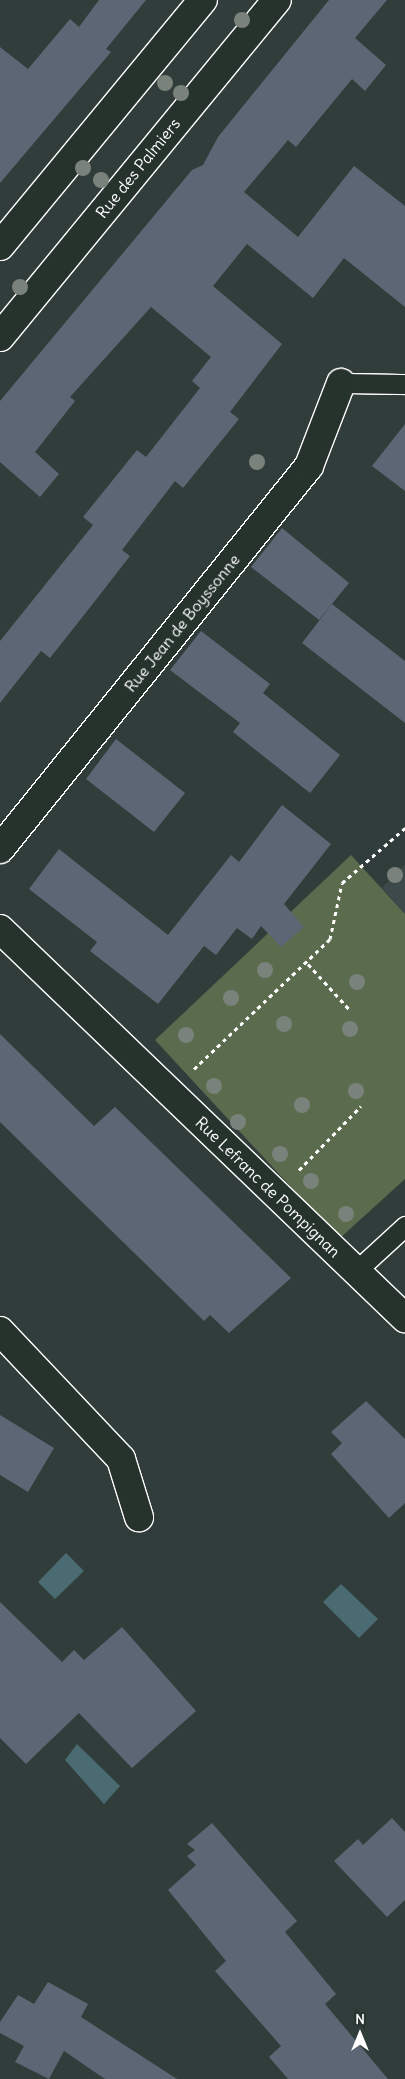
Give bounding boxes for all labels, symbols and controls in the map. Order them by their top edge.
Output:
street label: Rue des Palmiers [92,114,184,222]
street label: Rue Jean de Boyssonne [120,550,244,696]
street label: Rue Lefranc de Pompignan [192,1113,344,1261]
north arrow [335,2009,385,2059]
text: N [355,2010,365,2028]

